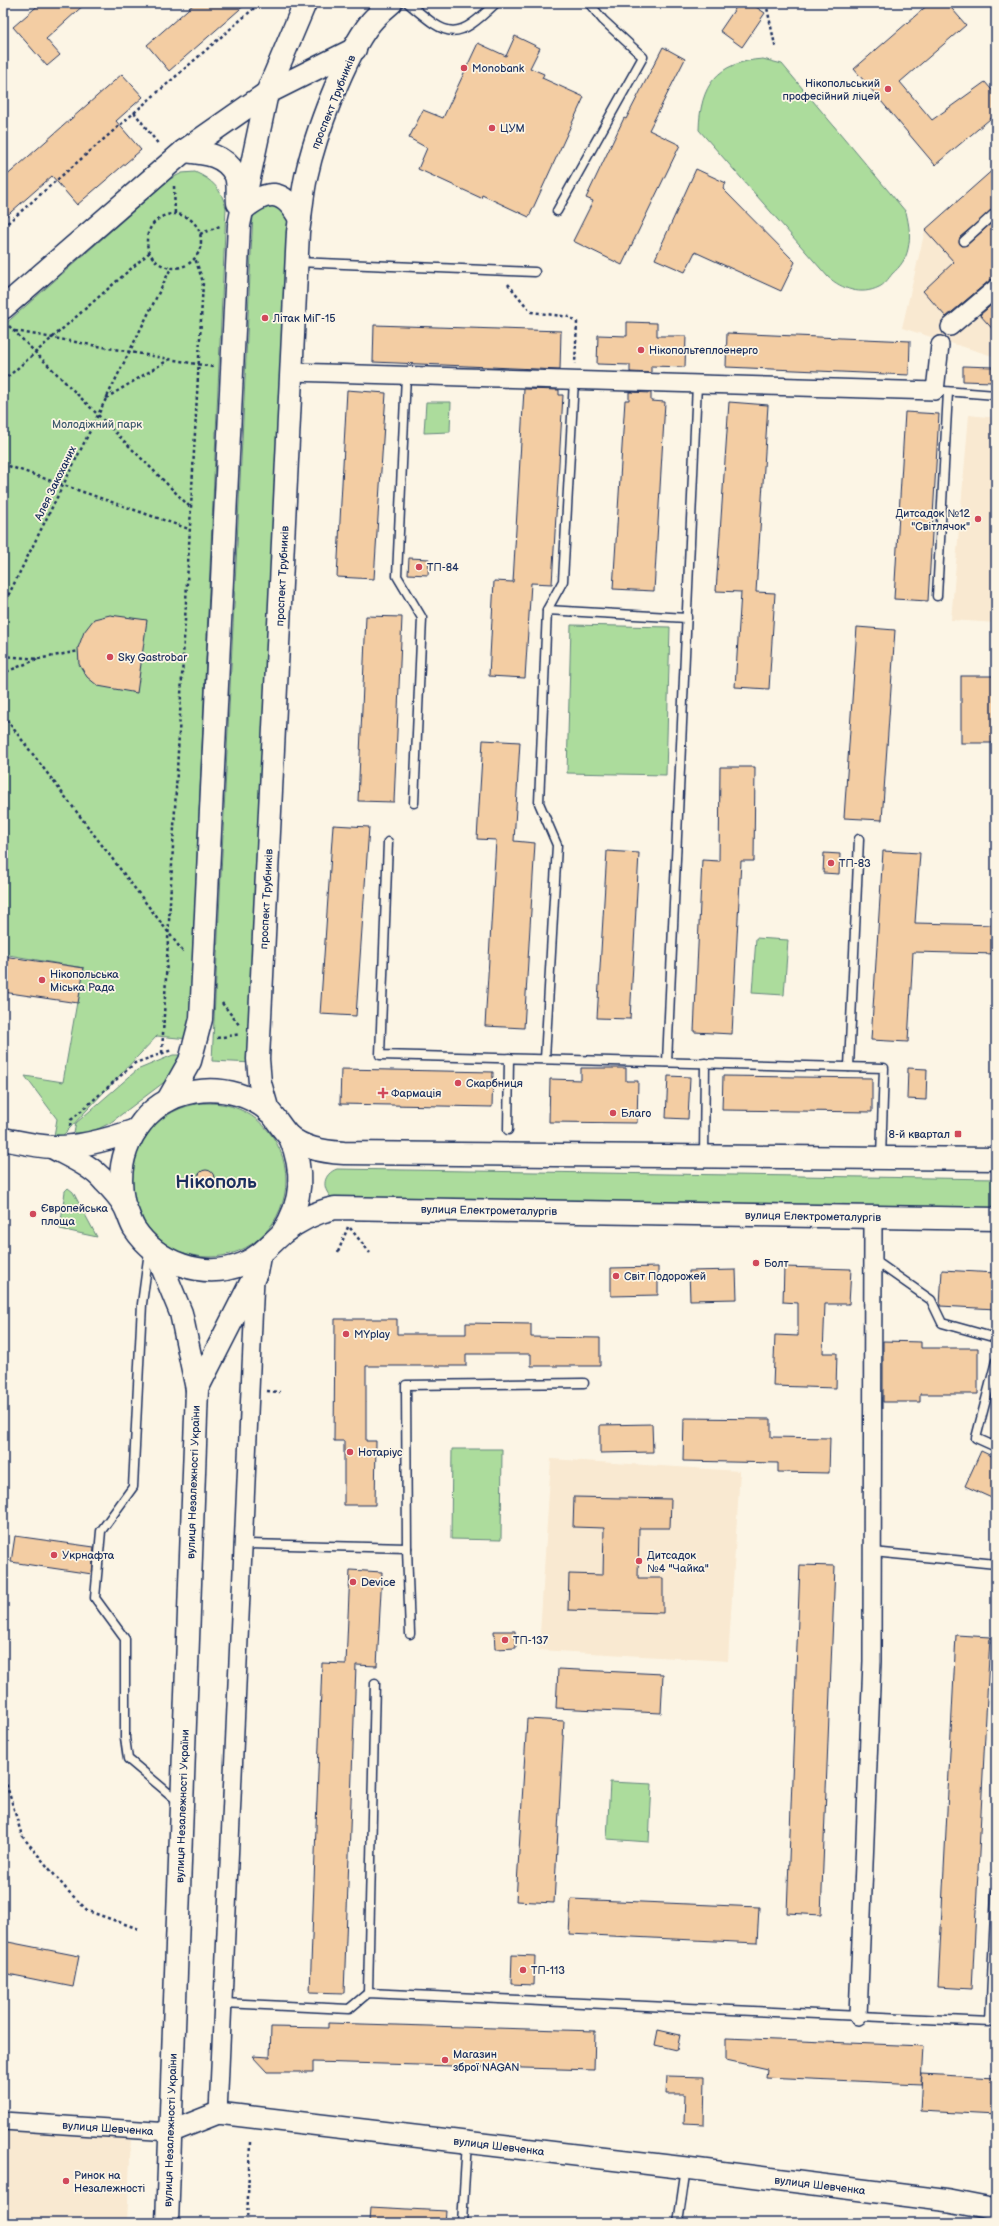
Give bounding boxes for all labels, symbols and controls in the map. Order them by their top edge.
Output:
street label: проспект Трубників [309,53,358,151]
place label: Monobank [472,62,525,75]
marker: Monobank [459,63,469,73]
place label: Нікопольський професійний ліцей [783,77,880,103]
marker: Нікопольський професійний ліцей [883,84,893,94]
place label: ЦУМ [500,122,525,135]
marker: ЦУМ [487,123,497,133]
place label: Літак МіГ-15 [272,312,335,325]
marker: Літак МіГ-15 [260,313,270,323]
place label: Нікопольтеплоенерго [649,344,758,357]
marker: Нікопольтеплоенерго [636,345,646,355]
park label: Молодіжний парк [52,418,142,431]
street label: Алея Закоханих [31,444,79,523]
place label: Дитсадок №12 "Світлячок" [895,507,971,533]
marker: Дитсадок №12 "Світлячок" [973,514,983,524]
street label: проспект Трубників [273,525,292,627]
place label: ТП-84 [427,561,459,574]
marker: ТП-84 [414,562,424,572]
place label: Sky Gastrobar [118,651,188,664]
marker: Sky Gastrobar [105,652,115,662]
street label: проспект Трубників [257,848,276,950]
place label: ТП-83 [839,857,871,870]
marker: ТП-83 [826,858,836,868]
place label: Нiкопольська Міська Рада [50,968,119,994]
marker: Нiкопольська Міська Рада [37,975,47,985]
place label: Скарбниця [466,1077,523,1090]
marker: Скарбниця [453,1078,463,1088]
place label: Фармація [391,1087,441,1100]
marker: Фармація [378,1088,388,1098]
place label: Благо [621,1107,651,1120]
marker: Благо [608,1108,618,1118]
place label: 8-й квартал [889,1128,950,1141]
marker: 8-й квартал [953,1129,963,1139]
district label: Нікополь [175,1171,257,1194]
place label: Європейська площа [41,1202,109,1228]
street label: вулиця Електрометалургів [421,1203,557,1218]
marker: Європейська площа [28,1209,38,1219]
street label: вулиця Електрометалургів [745,1209,881,1224]
place label: Болт [764,1257,789,1270]
marker: Болт [751,1258,761,1268]
place label: Світ Подорожей [624,1270,706,1283]
marker: Світ Подорожей [611,1271,621,1281]
place label: MYplay [354,1328,390,1341]
marker: MYplay [341,1329,351,1339]
street label: вулиця Незалежності України [184,1405,203,1559]
place label: Нотаріус [358,1446,403,1459]
marker: Нотаріус [345,1447,355,1457]
place label: Укрнафта [62,1549,115,1562]
place label: Дитсадок №4 "Чайка" [647,1549,709,1575]
marker: Укрнафта [49,1550,59,1560]
marker: Дитсадок №4 "Чайка" [634,1556,644,1566]
place label: Device [361,1576,396,1589]
marker: Device [348,1577,358,1587]
place label: ТП-137 [513,1634,549,1647]
marker: ТП-137 [500,1635,510,1645]
street label: вулиця Незалежності України [173,1729,192,1883]
place label: ТП-113 [531,1964,565,1977]
marker: ТП-113 [518,1965,528,1975]
place label: Магазин зброї NAGAN [453,2048,520,2074]
street label: вулиця Незалежності України [161,2053,180,2207]
marker: Магазин зброї NAGAN [440,2055,450,2065]
street label: вулиця Шевченка [62,2119,155,2138]
street label: вулиця Шевченка [453,2134,546,2159]
place label: Ринок на Незалежності [74,2169,145,2195]
street label: вулиця Шевченка [774,2173,867,2198]
marker: Ринок на Незалежності [61,2176,71,2186]

